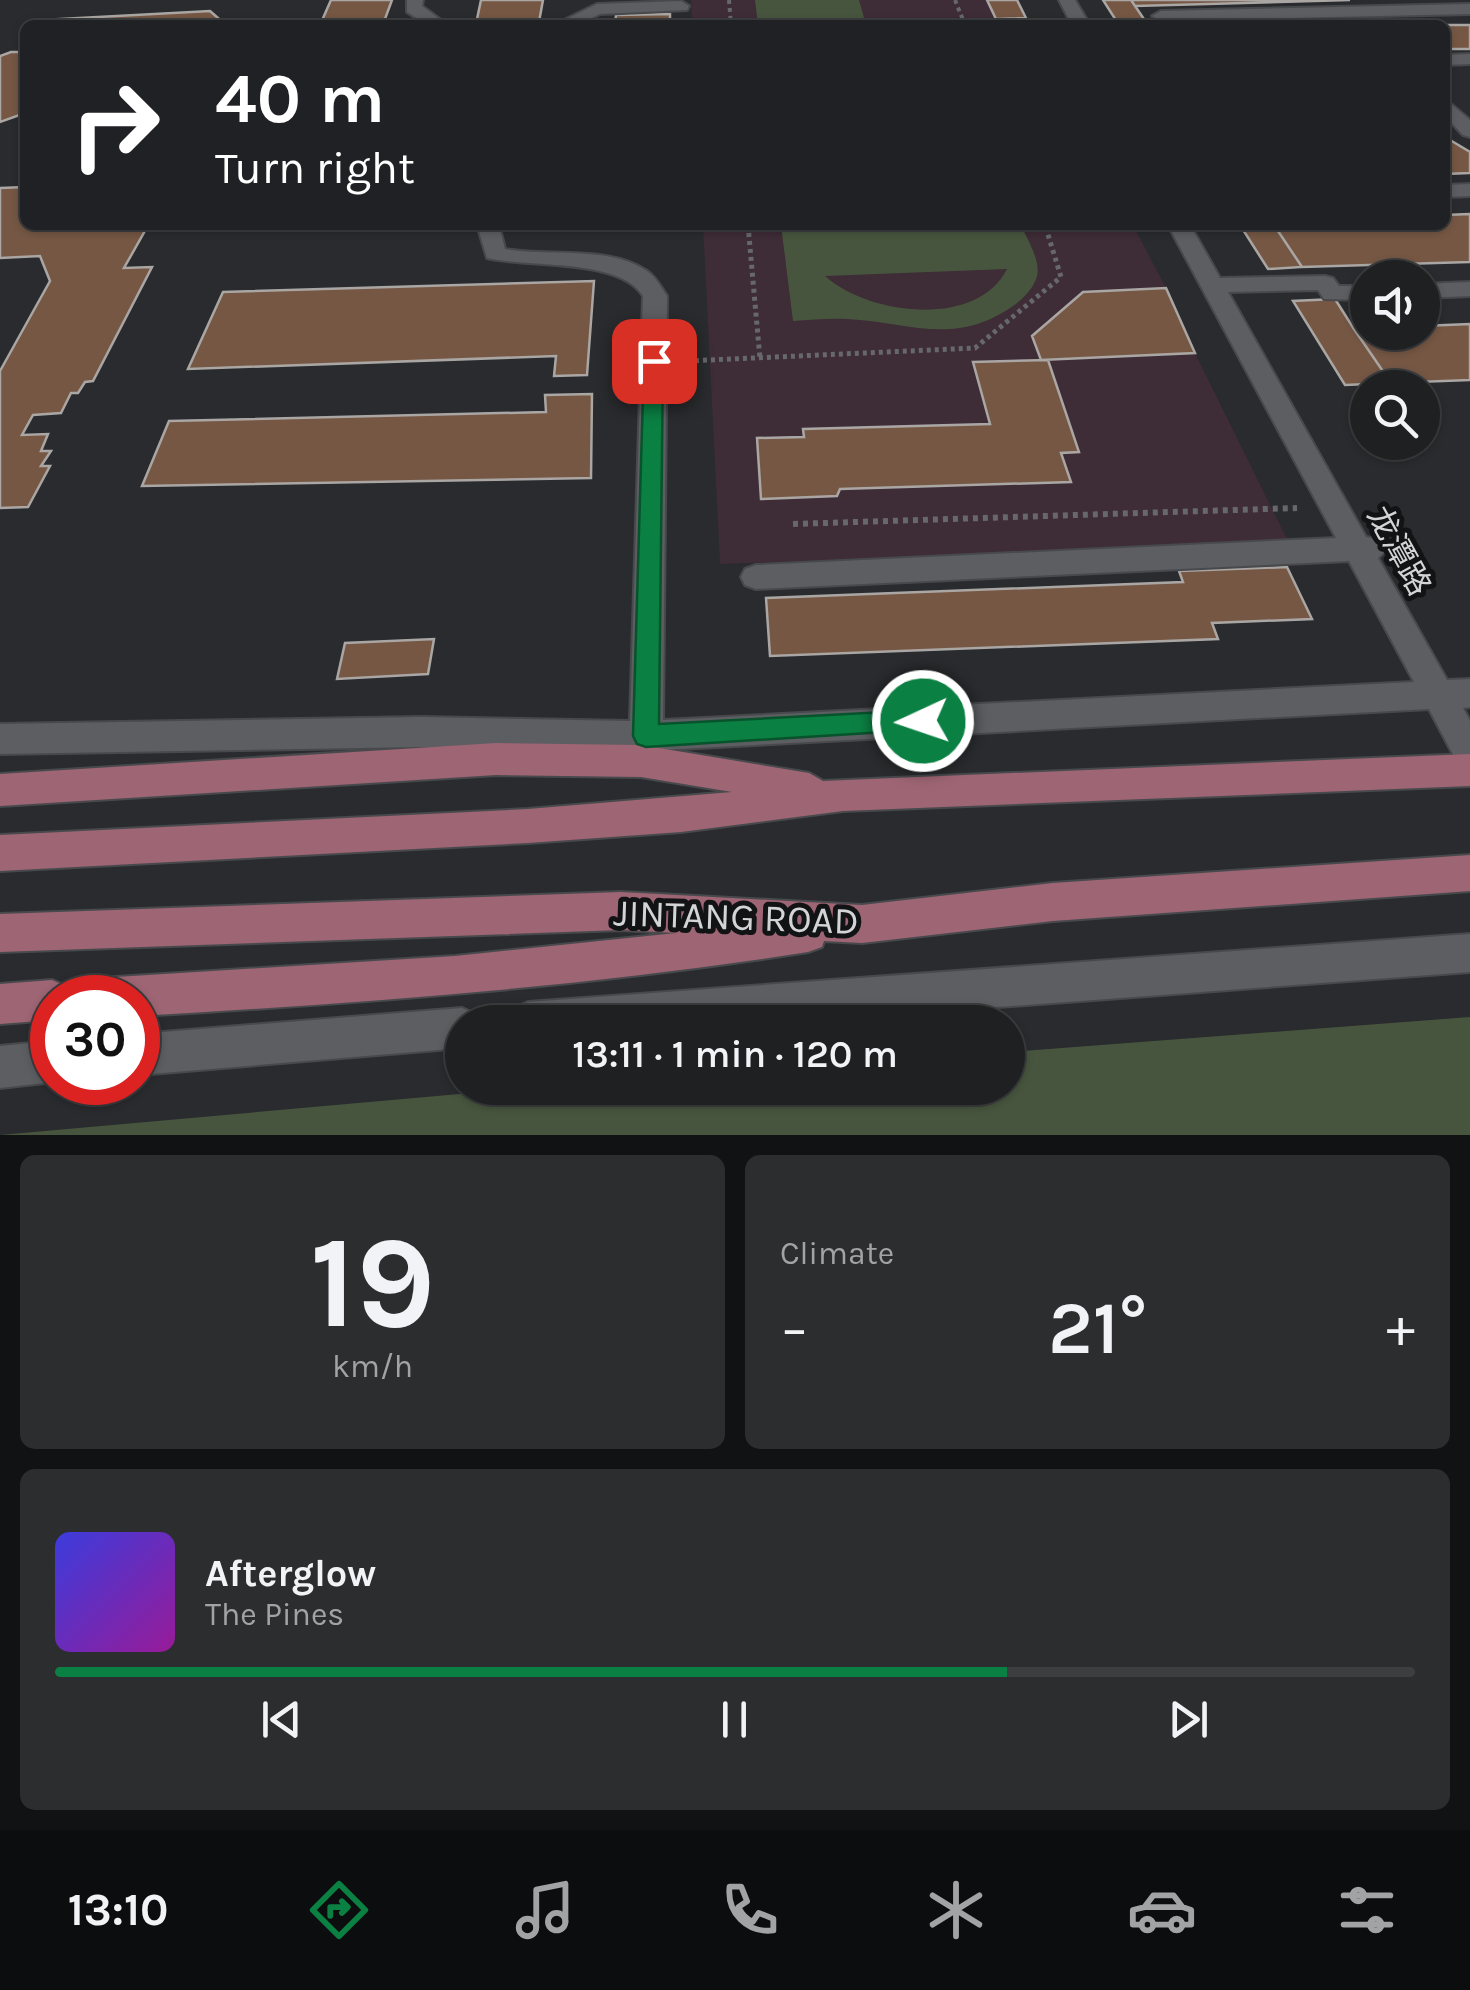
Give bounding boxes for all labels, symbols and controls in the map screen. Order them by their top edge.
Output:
text: 40 m [215,58,385,140]
icon: right [50,60,180,190]
text: Turn right [215,142,415,194]
map controls [1350,260,1440,460]
button: sound [1350,260,1440,350]
pin [612,319,697,404]
icon: arrive [627,334,682,389]
button: search [1350,370,1440,460]
street label: 龙潭路 [1360,500,1438,602]
position arrow [871,669,975,773]
street label: JINTANG ROAD [613,890,859,944]
speed limit sign: 30 [30,975,160,1105]
text: 13:11 · 1 min · 120 m [572,1032,898,1077]
text: 19 [310,1207,435,1359]
text: Climate [780,1235,894,1272]
text: 21° [1048,1284,1147,1372]
text: − [780,1296,809,1360]
text: + [1386,1296,1415,1360]
text: km/h [332,1348,413,1385]
text: Afterglow [205,1551,376,1596]
text: The Pines [205,1596,344,1633]
icon: previous [254,1692,309,1747]
icon: pause [707,1692,762,1747]
icon: next [1161,1692,1216,1747]
icon: directions [304,1875,374,1945]
icon: music [510,1875,580,1945]
icon: phone [715,1875,785,1945]
icon: climate [921,1875,991,1945]
icon: car [1127,1875,1197,1945]
icon: filters [1332,1875,1402,1945]
text: 13:10 [68,1884,168,1936]

